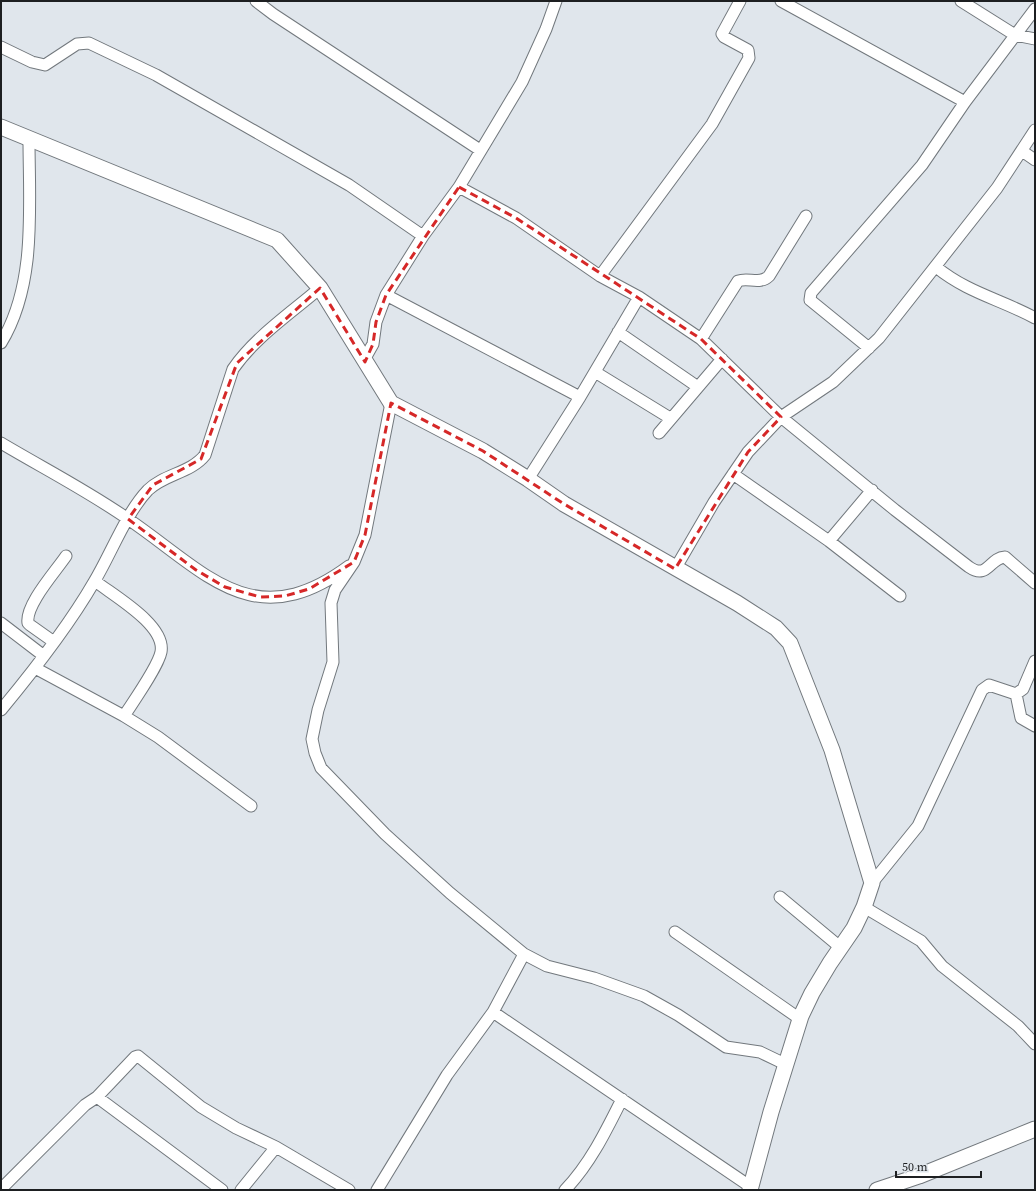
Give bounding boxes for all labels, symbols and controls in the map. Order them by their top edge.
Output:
scale bar [896,1153,981,1179]
text: 50 m [902,1159,928,1175]

